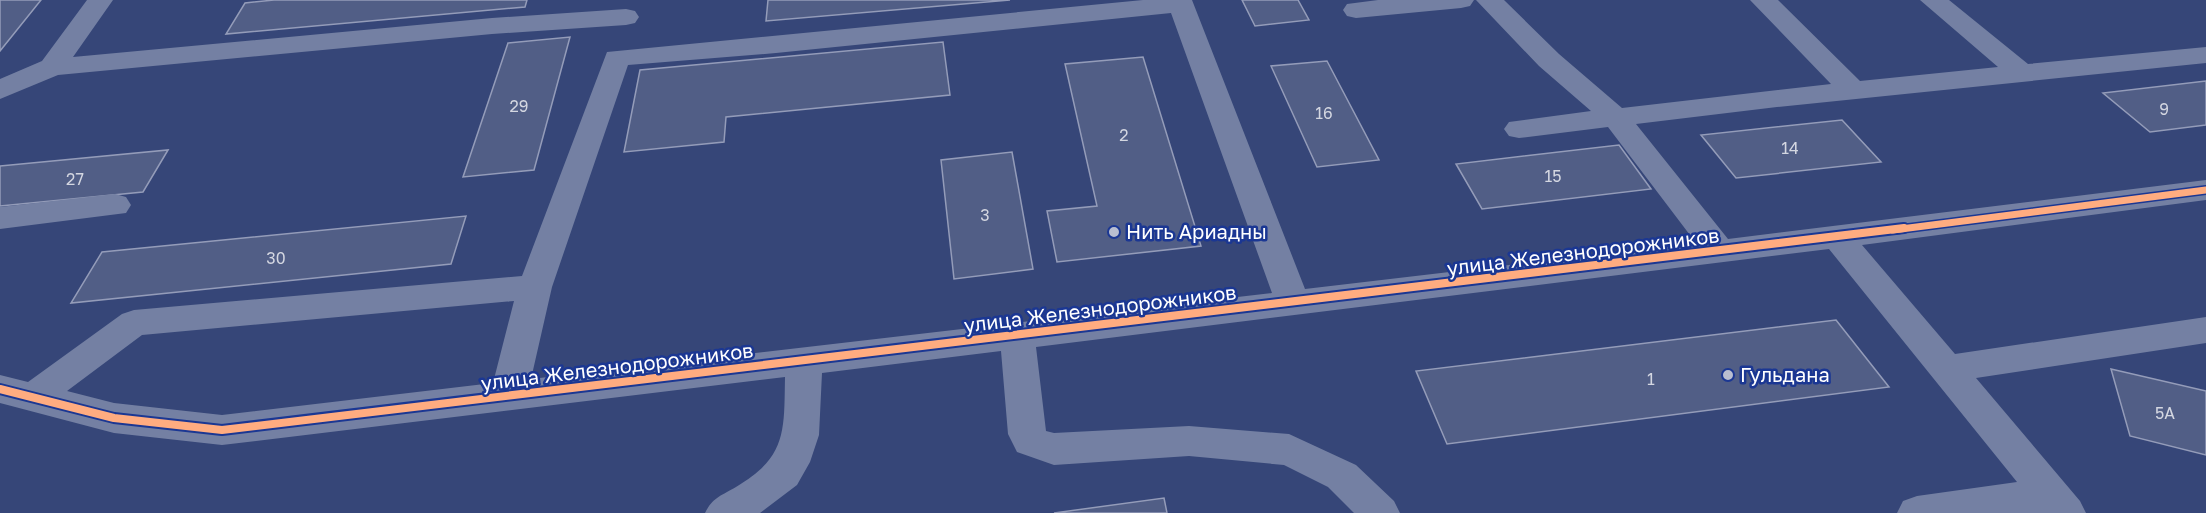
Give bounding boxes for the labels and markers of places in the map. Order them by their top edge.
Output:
place label: Нить Ариадны [1126,219,1267,243]
marker: Нить Ариадны [1107,225,1121,239]
place label: Гульдана [1740,362,1830,386]
marker: Гульдана [1721,368,1735,382]

